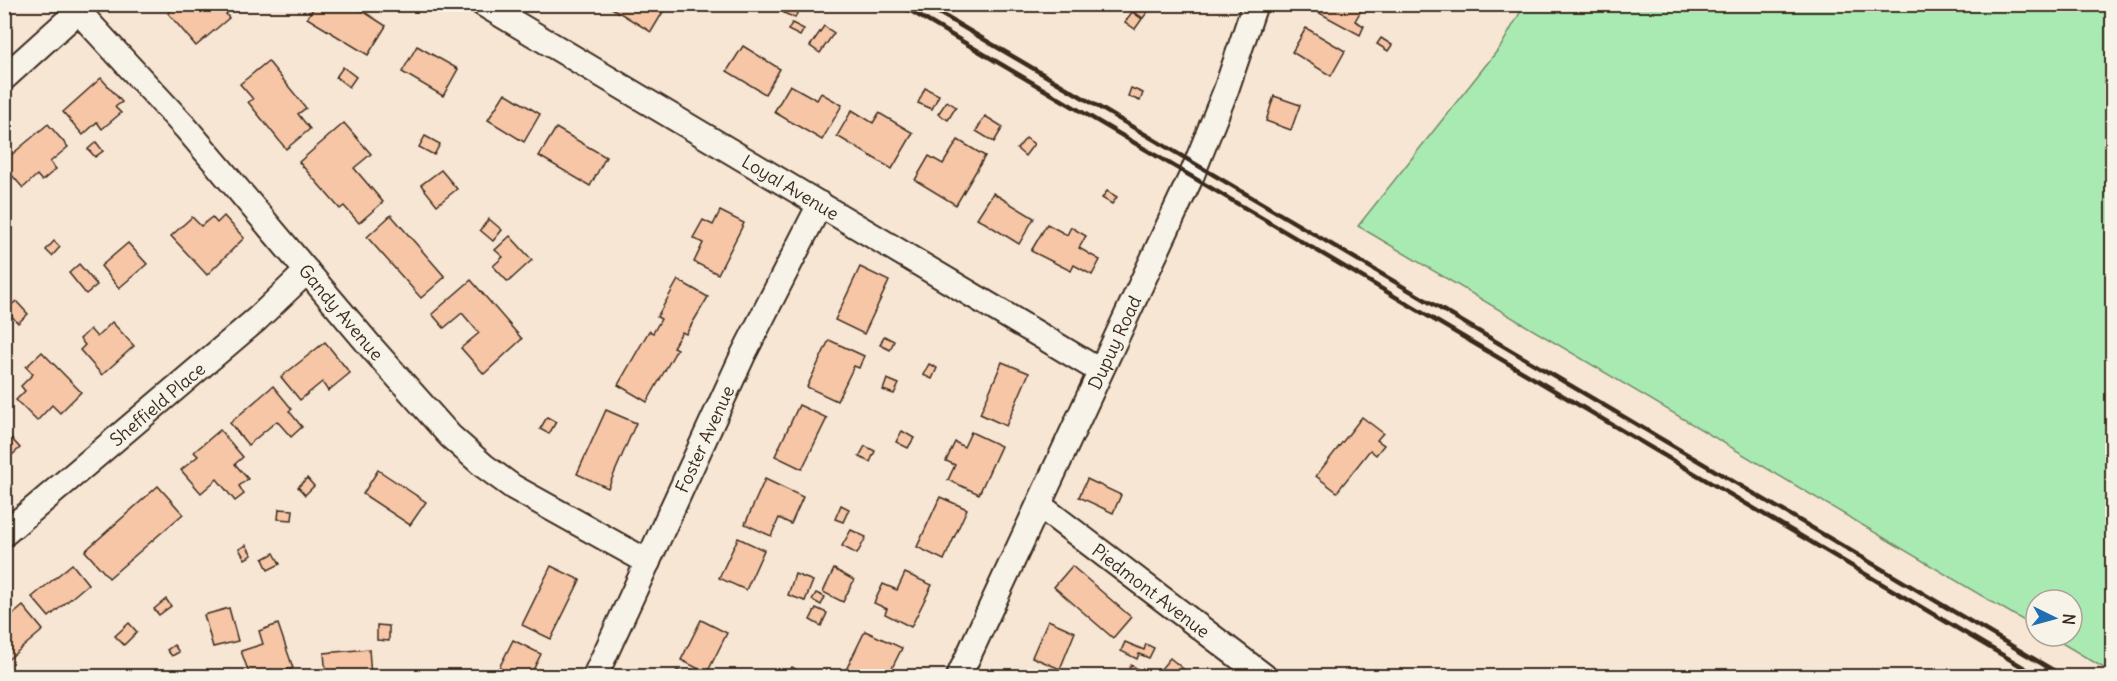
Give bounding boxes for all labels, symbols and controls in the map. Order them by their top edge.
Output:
street label: Loyal Avenue [738,149,843,225]
street label: Gandy Avenue [294,259,389,365]
street label: Dupuy Road [1082,291,1146,393]
street label: Sheffield Place [105,357,210,451]
street label: Foster Avenue [670,382,739,496]
street label: Piedmont Avenue [1088,538,1215,642]
north arrow [2024,588,2084,648]
text: N [2058,613,2079,626]

